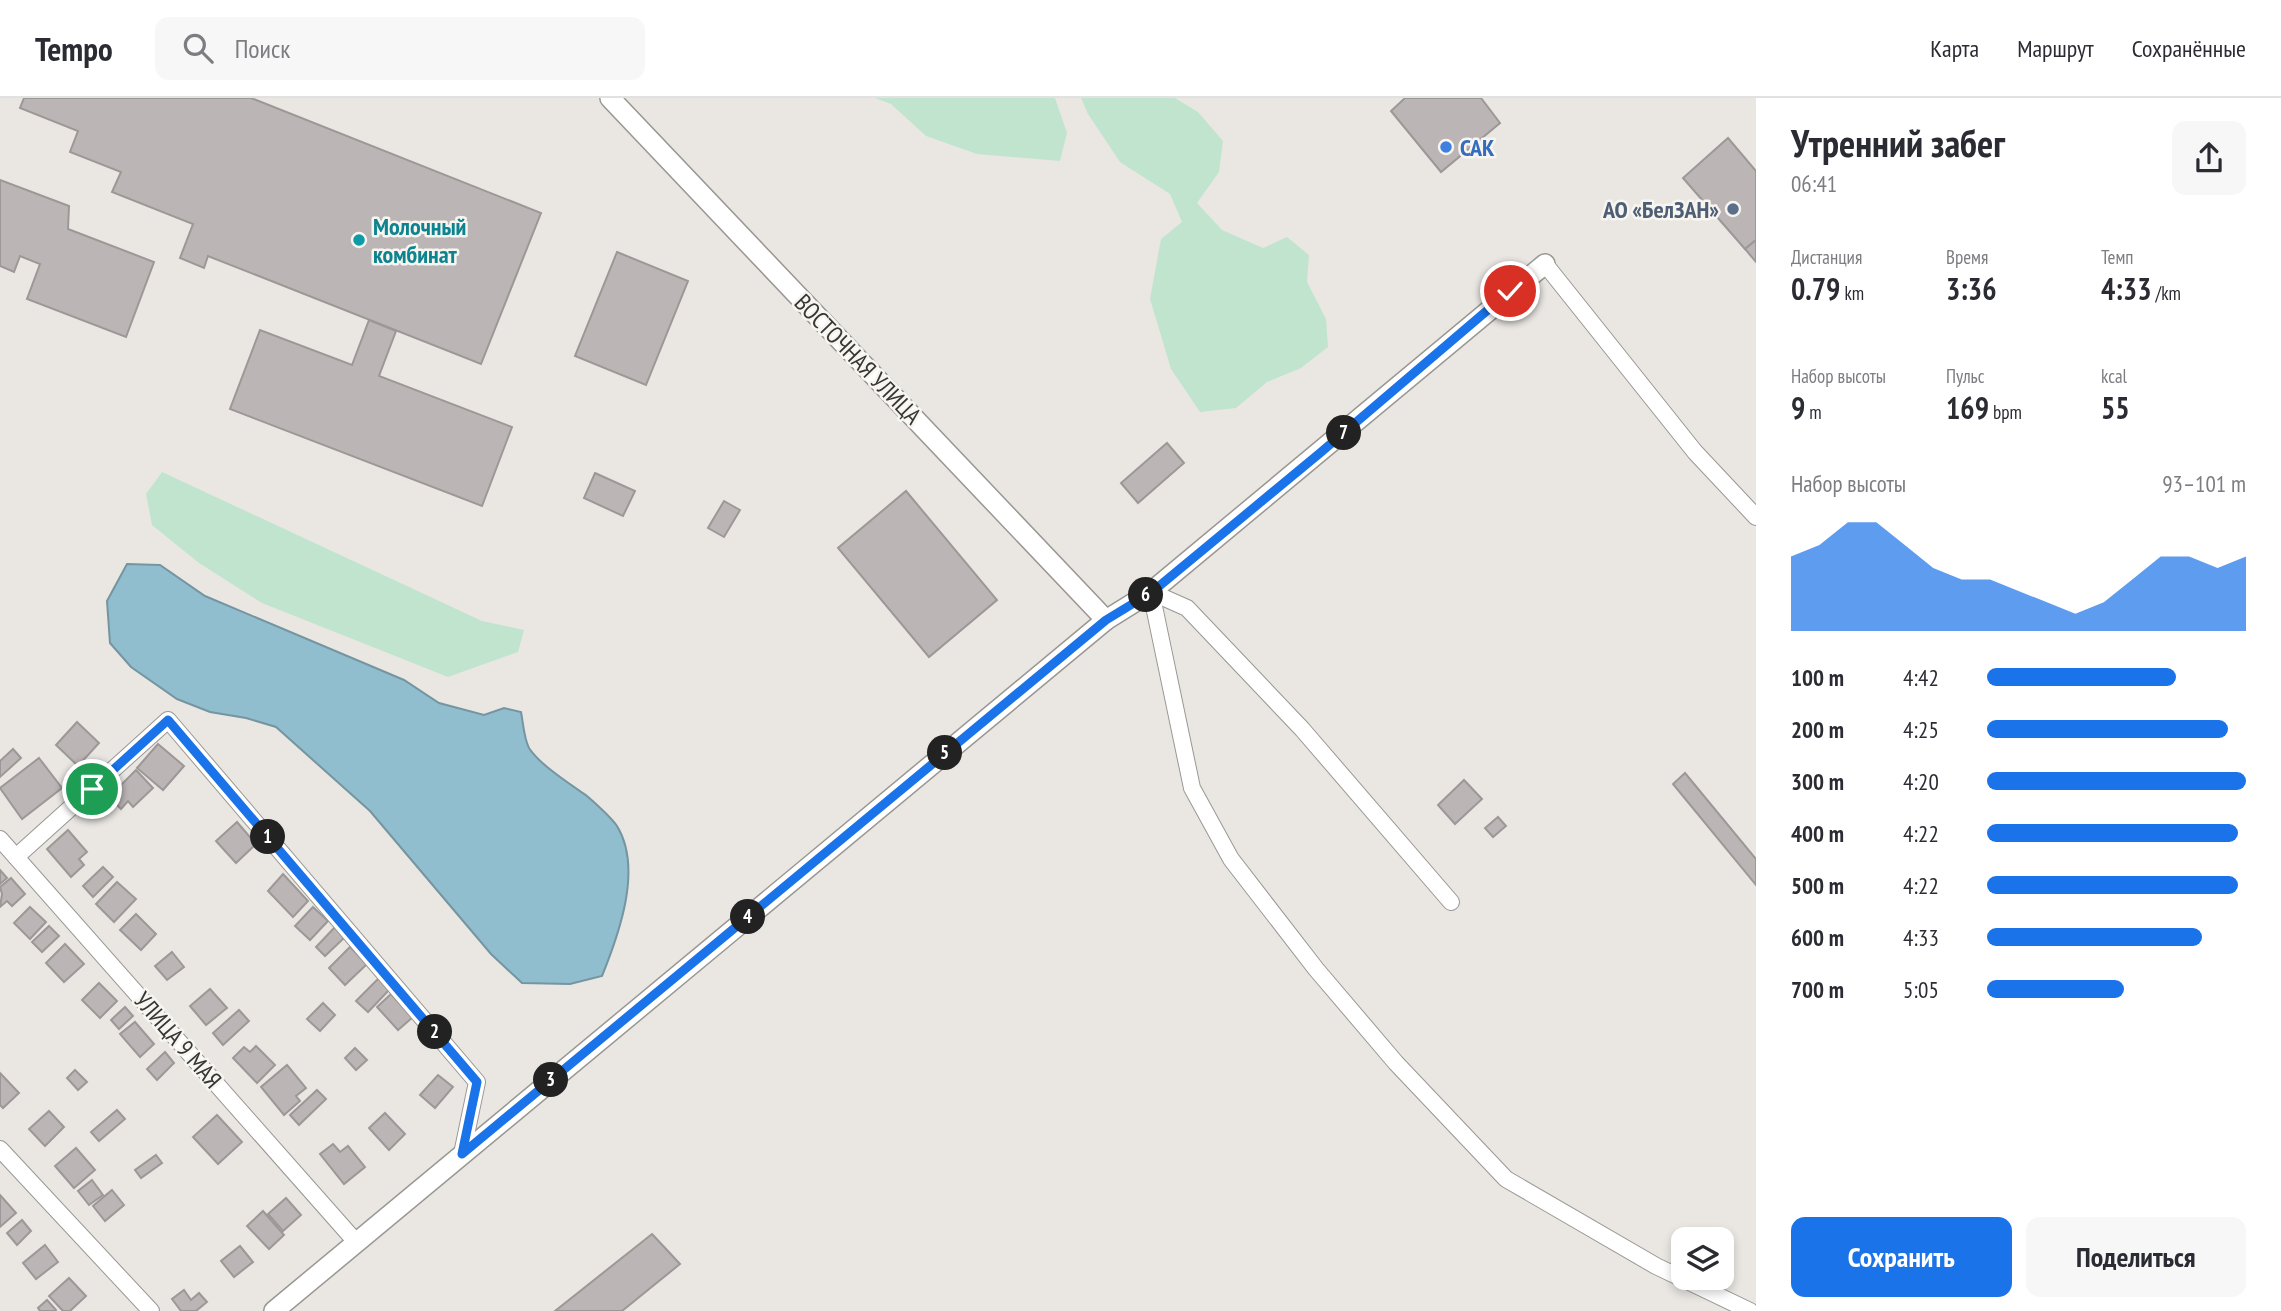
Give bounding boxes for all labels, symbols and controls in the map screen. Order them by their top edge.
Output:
search box [155,17,645,80]
text: Tempo [35,27,113,70]
icon: search [179,29,217,67]
text: Поиск [235,32,290,65]
text: Карта [1930,33,1979,64]
text: Маршрут [2017,33,2094,64]
text: Сохранённые [2132,33,2246,64]
text: Утренний забег [1791,118,2005,167]
button: share [2172,121,2246,195]
place label: САК [1460,132,1495,163]
marker: САК [1438,139,1454,155]
text: 06:41 [1791,169,1837,198]
place label: АО «БелЗАН» [1602,194,1719,225]
marker: АО «БелЗАН» [1725,201,1741,217]
place label: Молочный комбинат [373,211,466,270]
marker: Молочный комбинат [351,232,367,248]
text: Дистанция [1791,245,1862,269]
text: Время [1946,245,1988,269]
text: Темп [2101,245,2133,269]
pin [1480,261,1540,321]
text: 0.79 [1791,269,1840,308]
text: 3:36 [1946,269,1997,308]
text: 4:33 [2101,269,2152,308]
icon: check [1491,272,1529,310]
text: km [1840,281,1864,305]
text: /km [2152,281,2181,305]
street label: ВОСТОЧНАЯ УЛИЦА [788,287,929,431]
text: Набор высоты [1791,364,1886,388]
text: Пульс [1946,364,1984,388]
text: kcal [2101,364,2127,388]
text: 9 [1791,388,1805,427]
text: 169 [1946,388,1989,427]
text: 55 [2101,388,2130,427]
text: m [1805,400,1822,424]
text: bpm [1989,400,2022,424]
pin: 7 [1326,416,1362,450]
text: 7 [1339,420,1348,444]
text: Набор высоты [1791,469,1906,498]
text: 93–101 m [2162,469,2246,498]
pin: 6 [1128,578,1164,612]
text: 6 [1141,582,1150,606]
text: 100 m [1791,663,1844,692]
text: 4:42 [1903,663,1939,692]
text: 200 m [1791,715,1844,744]
text: 4:25 [1903,715,1939,744]
pin: 5 [928,736,962,770]
text: 5 [940,740,949,764]
pin [62,759,122,819]
text: 300 m [1791,767,1844,796]
text: 4:20 [1903,767,1939,796]
icon: arrive [73,770,111,808]
text: 400 m [1791,819,1844,848]
text: 4:22 [1903,819,1939,848]
pin: 1 [250,820,286,854]
text: 1 [263,824,272,848]
text: 500 m [1791,871,1844,900]
text: 4:22 [1903,871,1939,900]
pin: 4 [730,900,766,934]
text: 4 [743,904,752,928]
text: 600 m [1791,923,1844,952]
text: 4:33 [1903,923,1939,952]
text: 700 m [1791,975,1844,1004]
text: 5:05 [1903,975,1939,1004]
street label: УЛИЦА 9 МАЯ [128,985,228,1095]
pin: 2 [418,1014,452,1049]
text: 2 [430,1019,439,1043]
pin: 3 [534,1062,568,1098]
text: 3 [546,1067,555,1091]
button: Сохранить [1791,1217,2012,1297]
button: Поделиться [2026,1217,2246,1297]
map controls [1671,1227,1734,1290]
button: layers [1671,1227,1734,1290]

